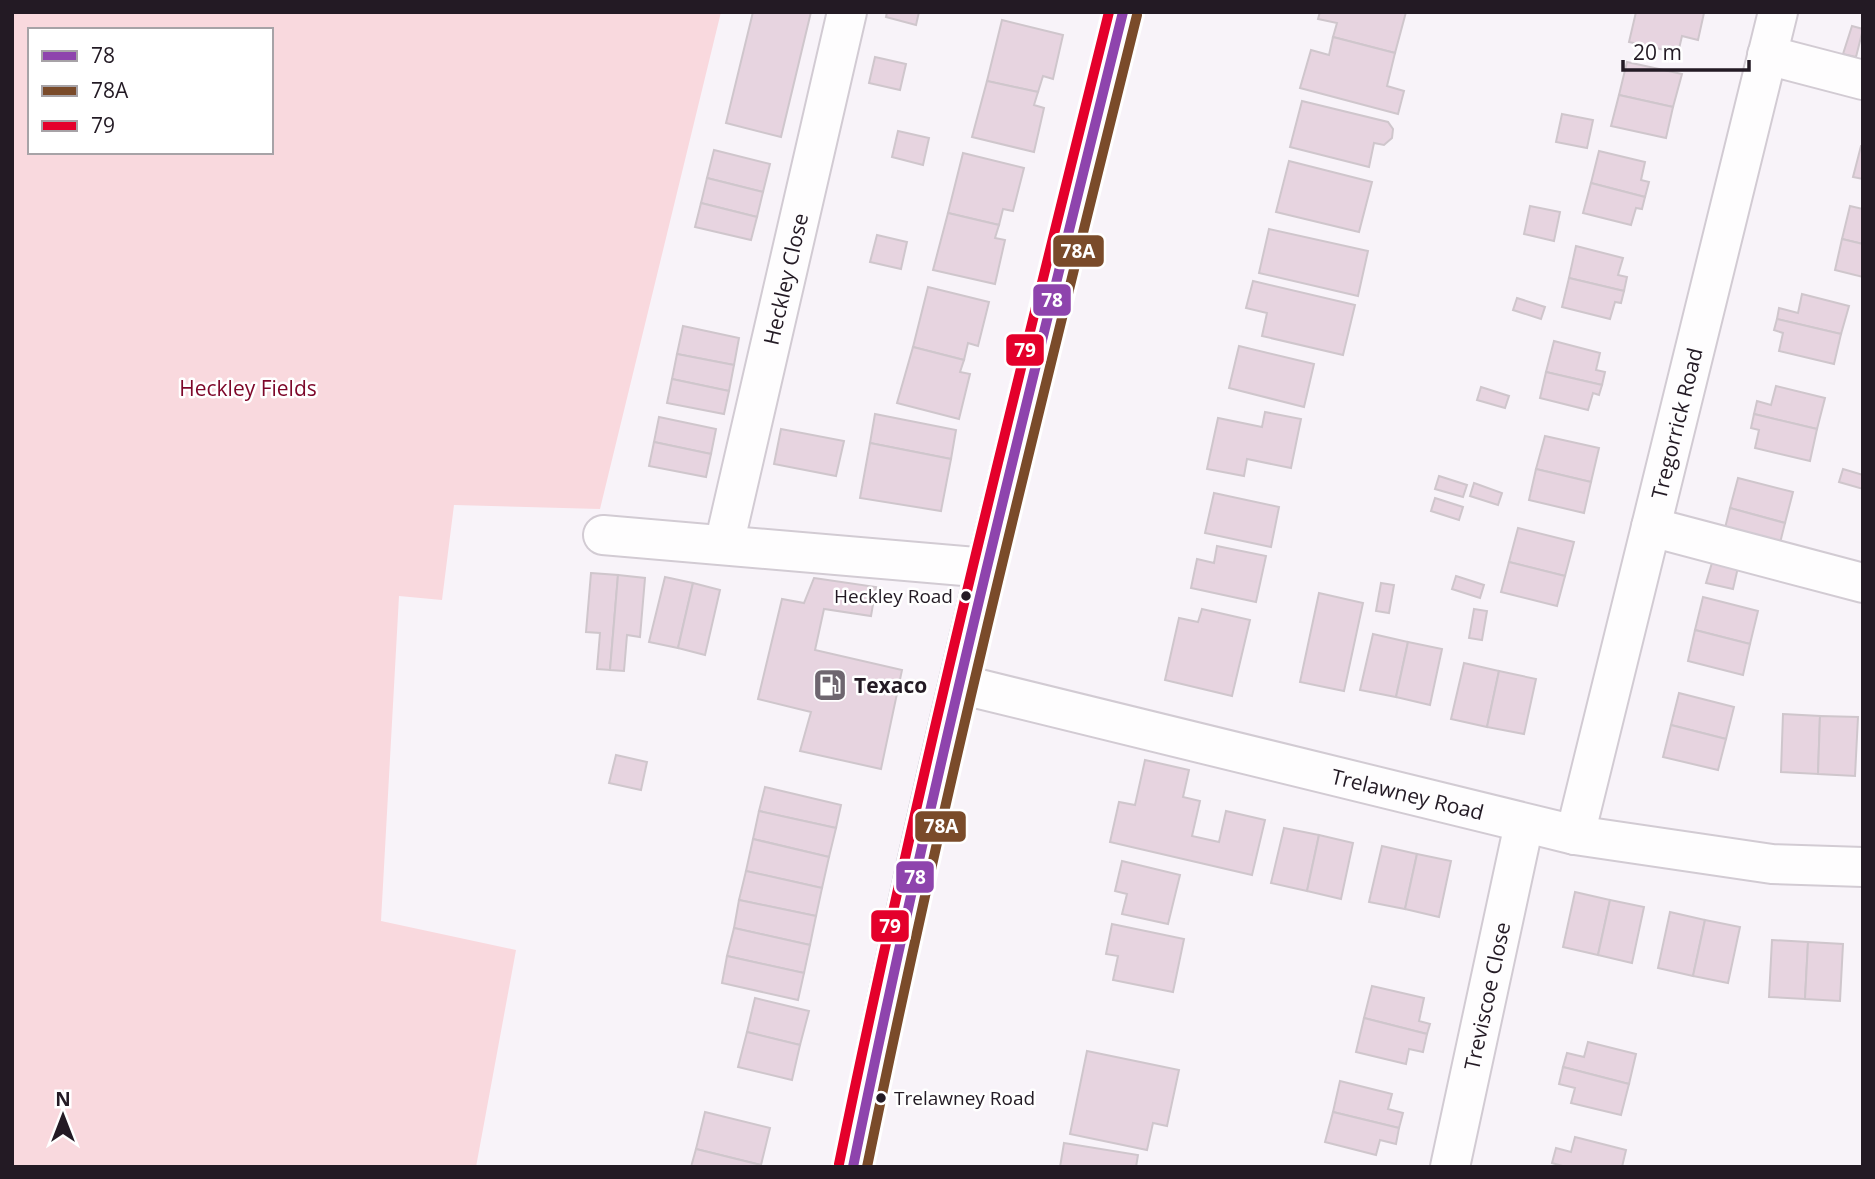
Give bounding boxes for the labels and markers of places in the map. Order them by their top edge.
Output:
place label: Heckley Road [834,583,953,609]
marker: Heckley Road [959,589,973,603]
fuel station icon: Texaco [811,666,849,704]
place label: Texaco [854,671,927,699]
place label: Trelawney Road [894,1085,1035,1111]
marker: Trelawney Road [874,1091,888,1105]

